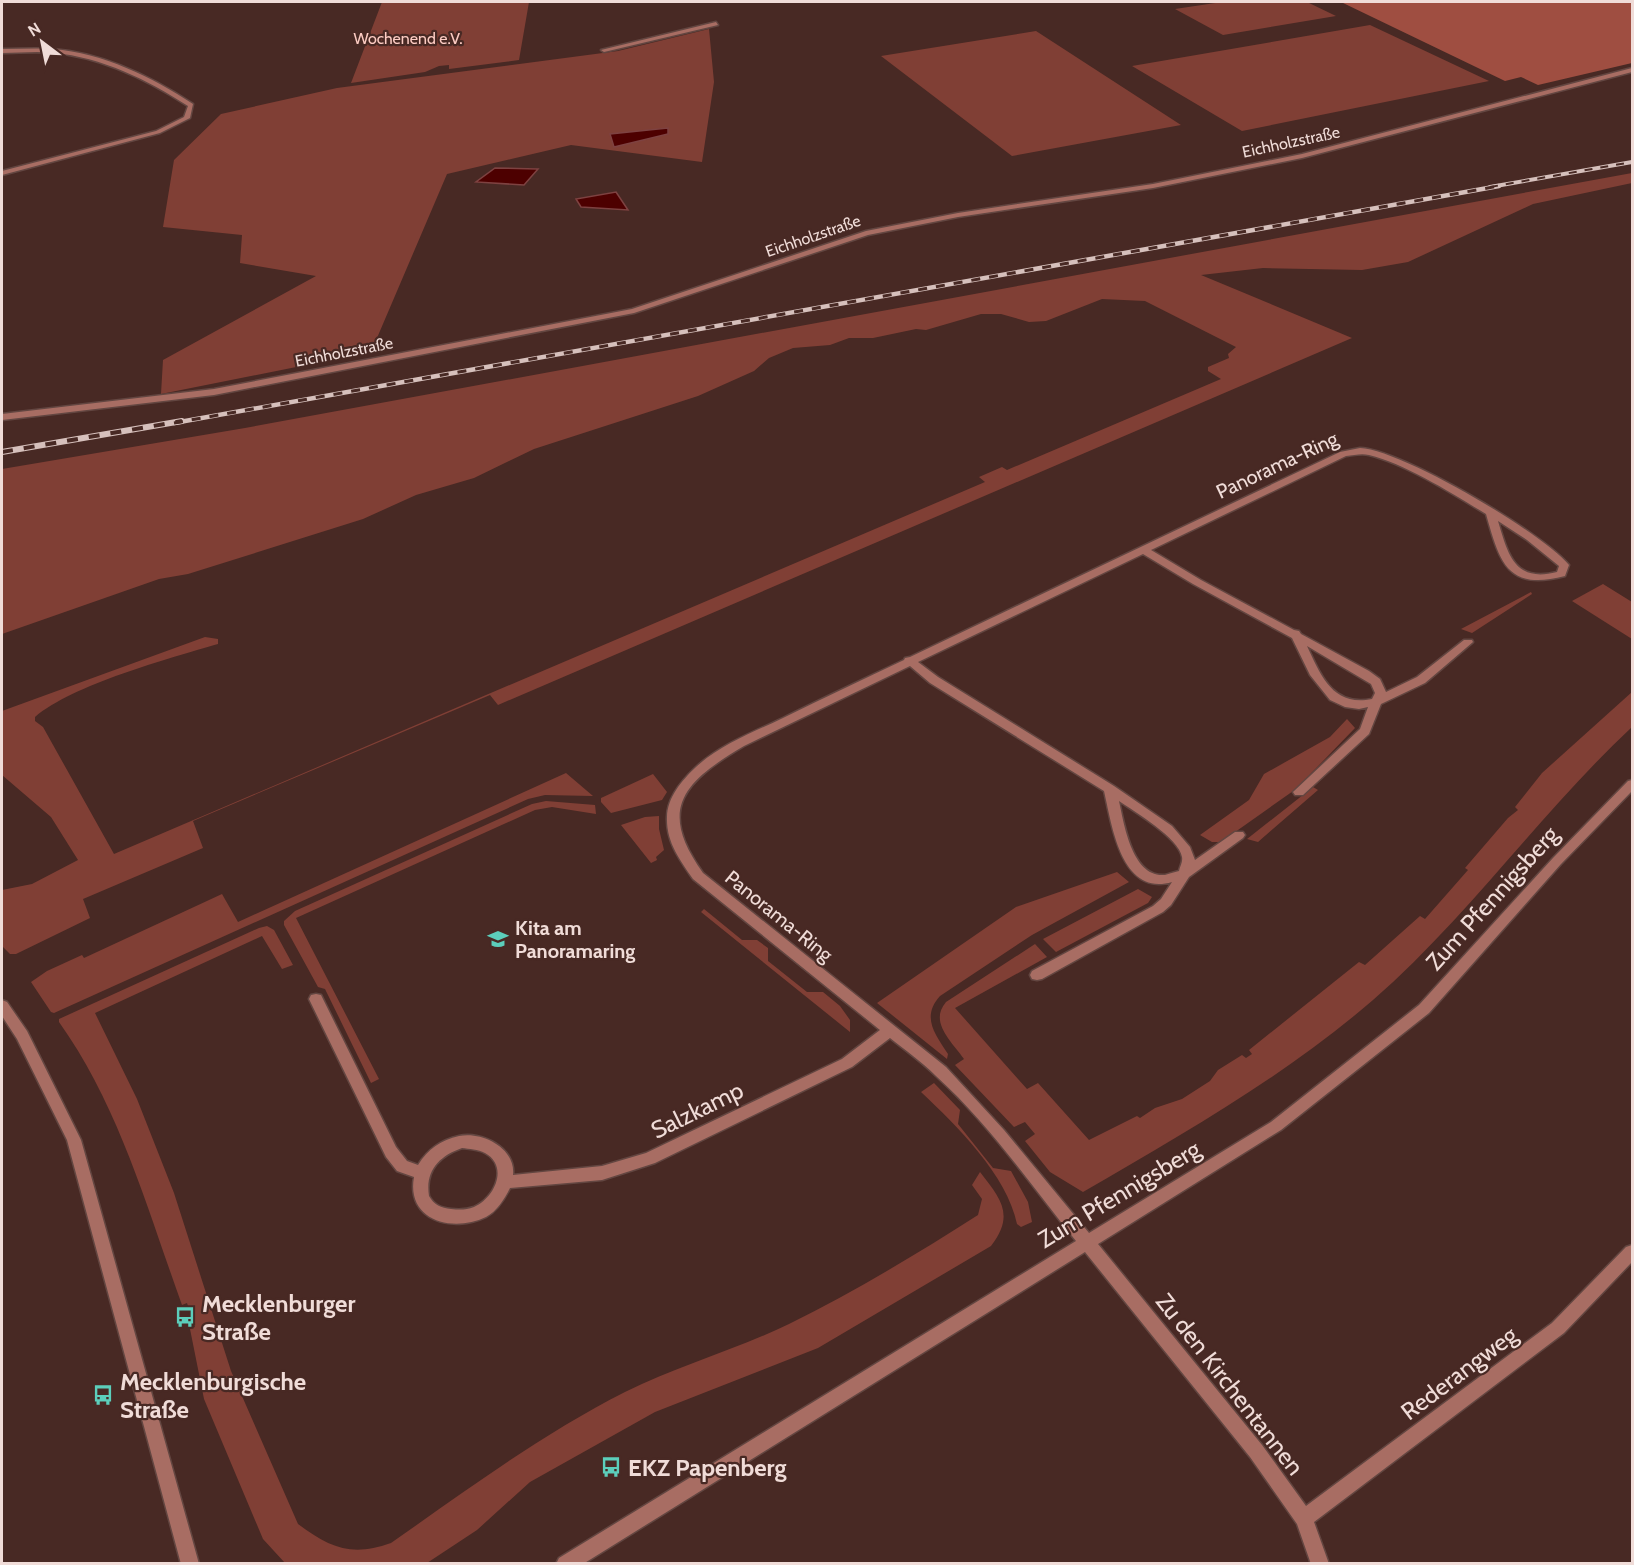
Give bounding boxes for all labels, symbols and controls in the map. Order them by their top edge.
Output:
north arrow [12,12,72,72]
text: N [24,19,44,41]
park label: Wochenend e.V. [353,29,463,48]
street label: Eichholzstraße [1240,122,1342,162]
street label: Eichholzstraße [763,211,863,261]
street label: Eichholzstraße [293,333,395,371]
street label: Panorama-Ring [1212,426,1343,504]
street label: Zum Pfennigsberg [1420,819,1565,976]
street label: Panorama-Ring [720,865,839,967]
place label: Kita am Panoramaring [515,916,635,963]
school or university icon: Kita am Panoramaring [486,927,510,951]
street label: Salzkamp [646,1075,748,1145]
street label: Zum Pfennigsberg [1033,1134,1206,1254]
street label: Zu den Kirchentannen [1150,1287,1310,1481]
place label: Mecklenburger Straße [202,1289,355,1346]
bus stop icon: Mecklenburger Straße [173,1305,197,1329]
street label: Rederangweg [1395,1319,1524,1426]
place label: Mecklenburgische Straße [120,1367,306,1424]
bus stop icon: Mecklenburgische Straße [91,1383,115,1407]
place label: EKZ Papenberg [628,1453,786,1482]
bus stop icon: EKZ Papenberg [599,1455,623,1479]

